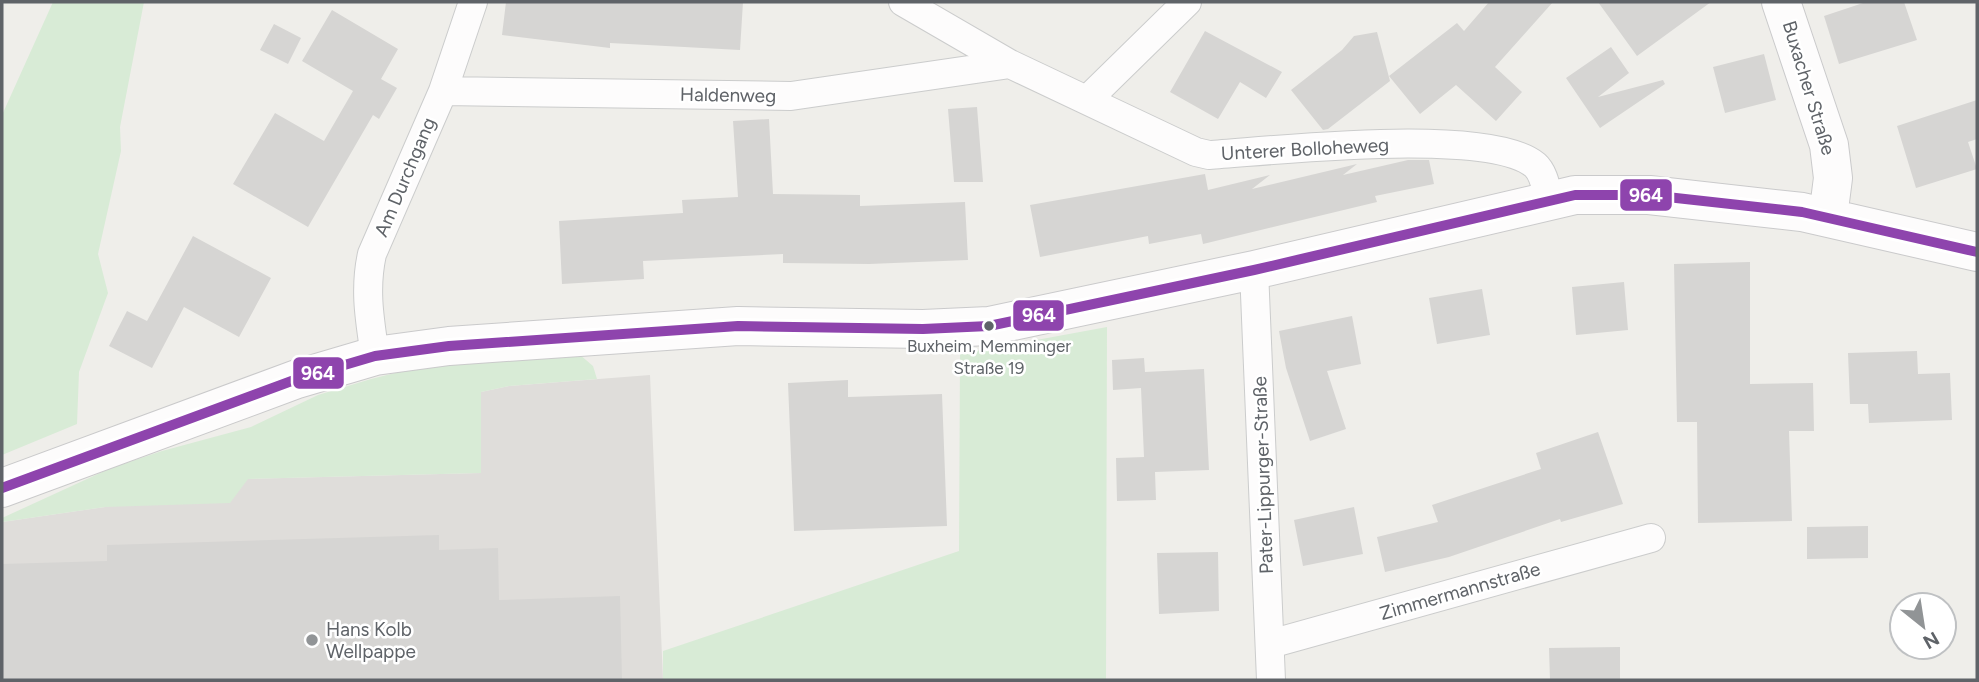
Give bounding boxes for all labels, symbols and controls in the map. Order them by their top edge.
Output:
street label: Buxacher Straße [1778,18,1840,158]
street label: Haldenweg [680,83,776,107]
street label: Am Durchgang [370,114,440,240]
street label: Unterer Bolloheweg [1220,133,1390,165]
line badge: 964 [1619,178,1673,212]
text: 964 [1629,184,1663,207]
line badge: 964 [1012,299,1065,332]
text: 964 [1022,304,1056,327]
marker: Buxheim, Memminger Straße 19 [982,319,996,333]
place label: Buxheim, Memminger Straße 19 [907,336,1071,378]
line badge: 964 [292,356,345,390]
text: 964 [301,362,335,385]
street label: Pater-Lippurger-Straße [1248,376,1278,574]
street label: Zimmermannstraße [1377,557,1543,625]
north arrow [1888,591,1958,661]
place label: Hans Kolb Wellpappe [326,618,416,663]
text: N [1919,627,1943,654]
marker: Hans Kolb Wellpappe [304,632,320,648]

